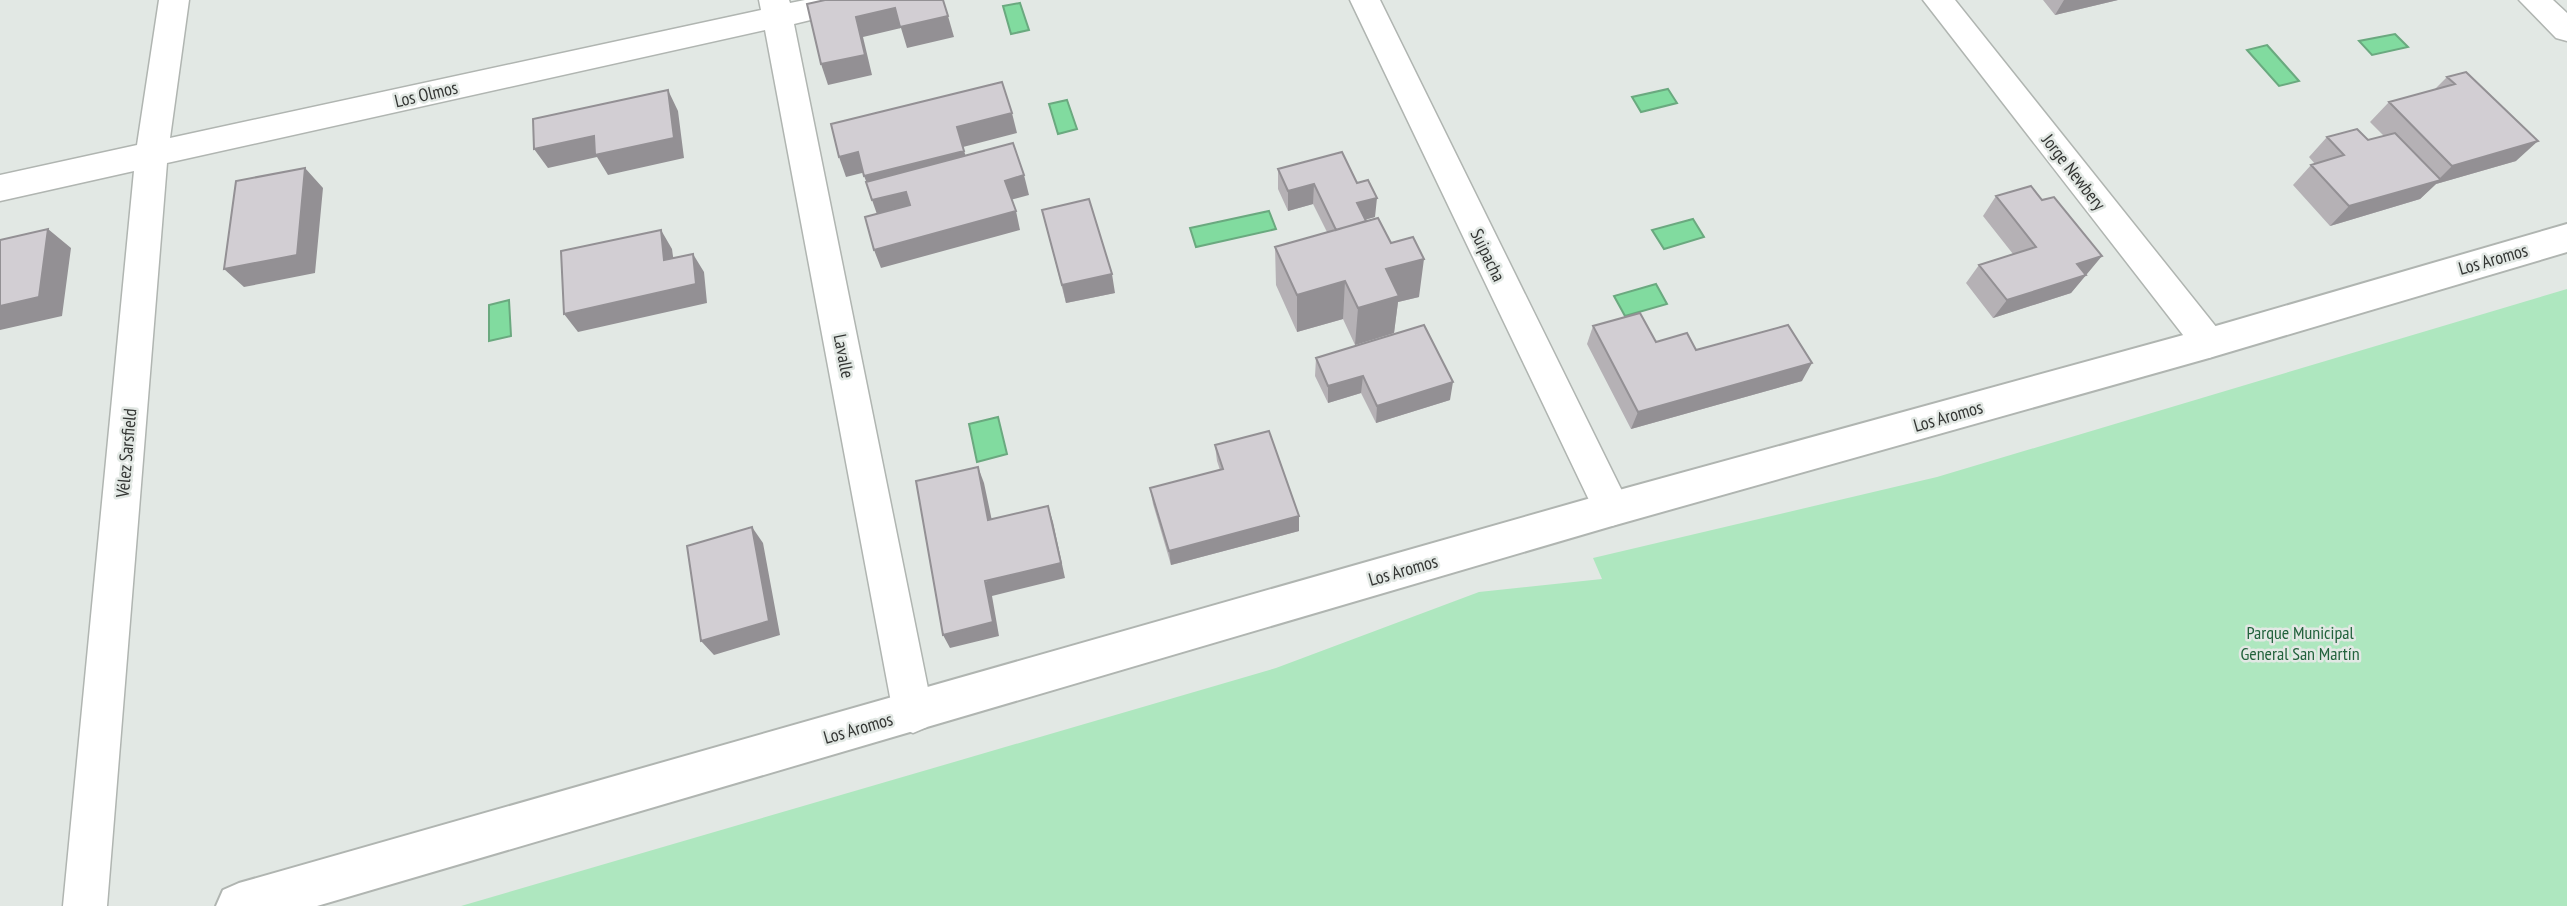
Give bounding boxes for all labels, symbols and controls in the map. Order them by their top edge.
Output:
street label: Los Olmos [392,76,460,112]
street label: Jorge Newbery [2036,128,2111,215]
street label: Suipacha [1465,225,1511,285]
street label: Los Aromos [2456,238,2530,280]
street label: Lavalle [828,332,860,380]
street label: Los Aromos [1911,395,1985,437]
street label: Vélez Sarsfield [111,407,141,500]
street label: Los Aromos [1366,549,1440,591]
park label: Parque Municipal General San Martín [2240,621,2360,665]
street label: Los Aromos [821,707,895,749]

